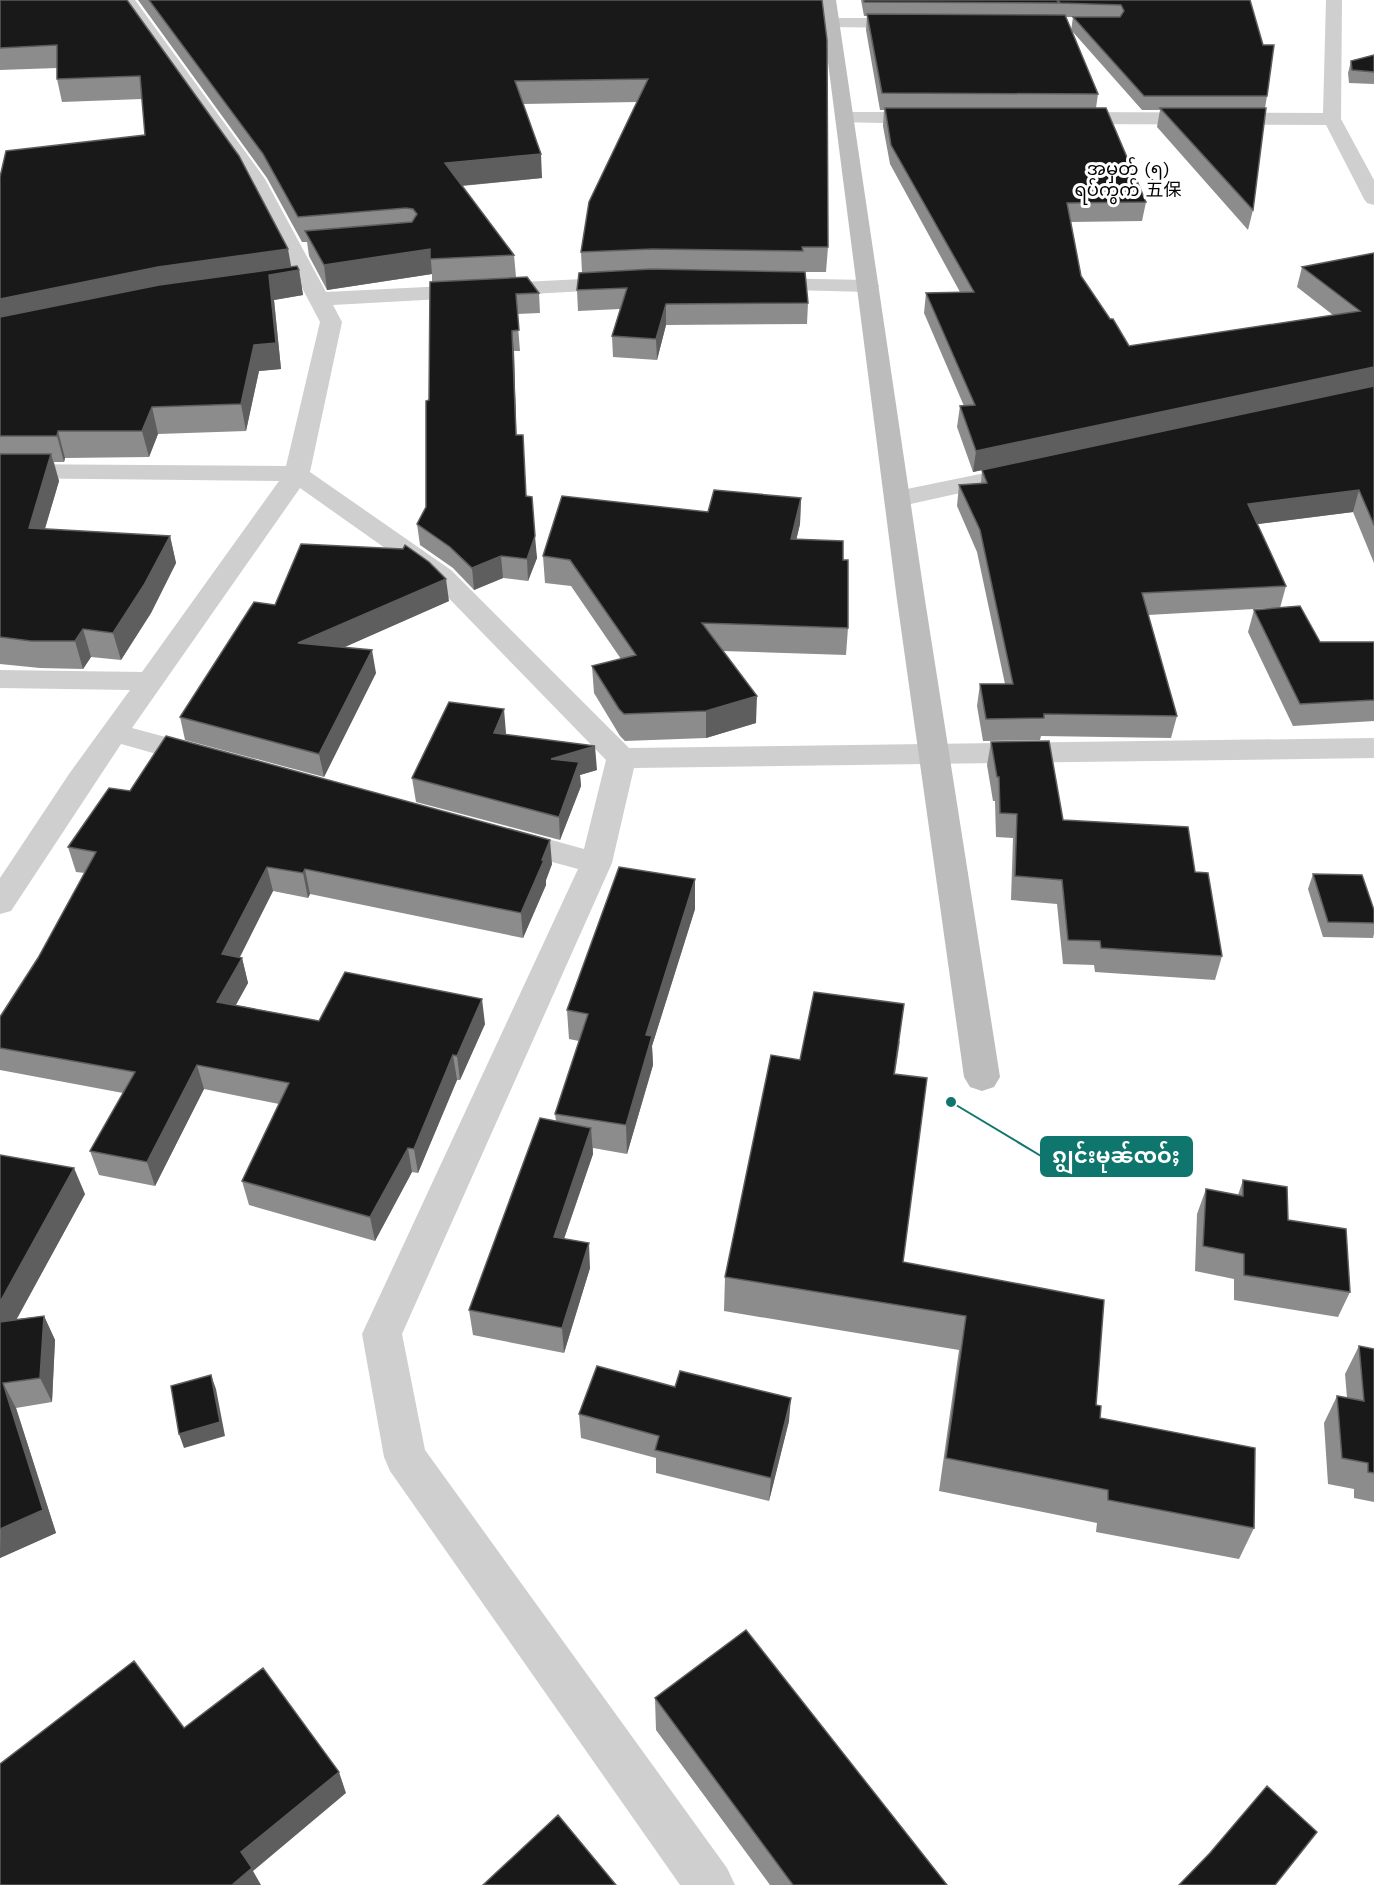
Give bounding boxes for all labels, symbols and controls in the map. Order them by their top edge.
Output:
district label: အမှတ် (၅) ရပ်ကွက် 五保 [1074,156,1182,205]
callout: ၵျွင်းမုၼ်ၸဝ်ႈ [1041,1137,1192,1176]
text: ၵျွင်းမုၼ်ၸဝ်ႈ [1052,1140,1180,1175]

